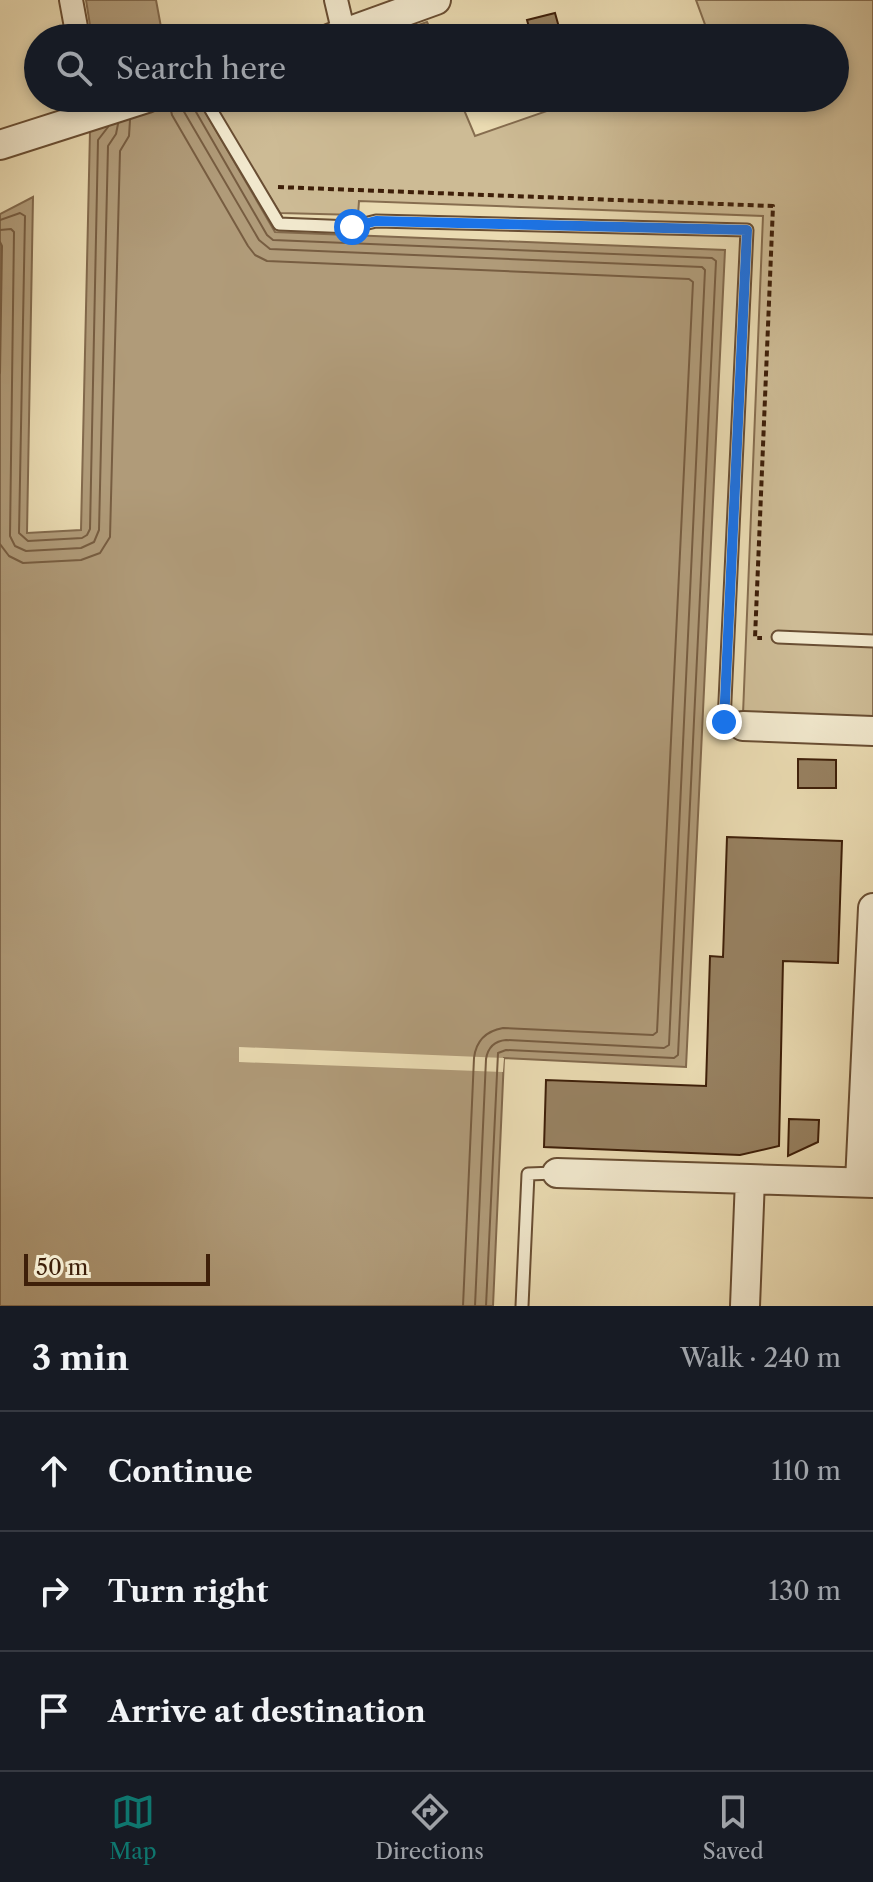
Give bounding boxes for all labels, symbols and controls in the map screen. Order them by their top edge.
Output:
search box [24,24,849,112]
icon: search [52,46,96,90]
text: Search here [116,50,286,87]
route start [334,209,370,245]
route end [706,704,742,740]
scale bar [24,1250,210,1286]
text: 50 m [36,1254,88,1281]
text: 3 min [32,1337,129,1379]
text: Walk · 240 m [680,1342,841,1374]
icon: ahead [32,1449,76,1493]
text: Continue [108,1453,253,1490]
text: 110 m [772,1455,841,1487]
icon: right [32,1569,76,1613]
text: Turn right [108,1573,268,1610]
text: 130 m [768,1575,841,1607]
icon: arrive [32,1689,76,1733]
text: Arrive at destination [108,1693,426,1730]
tab: Map [109,1790,157,1865]
tab: Directions [375,1790,484,1865]
tab: Saved [703,1790,764,1865]

